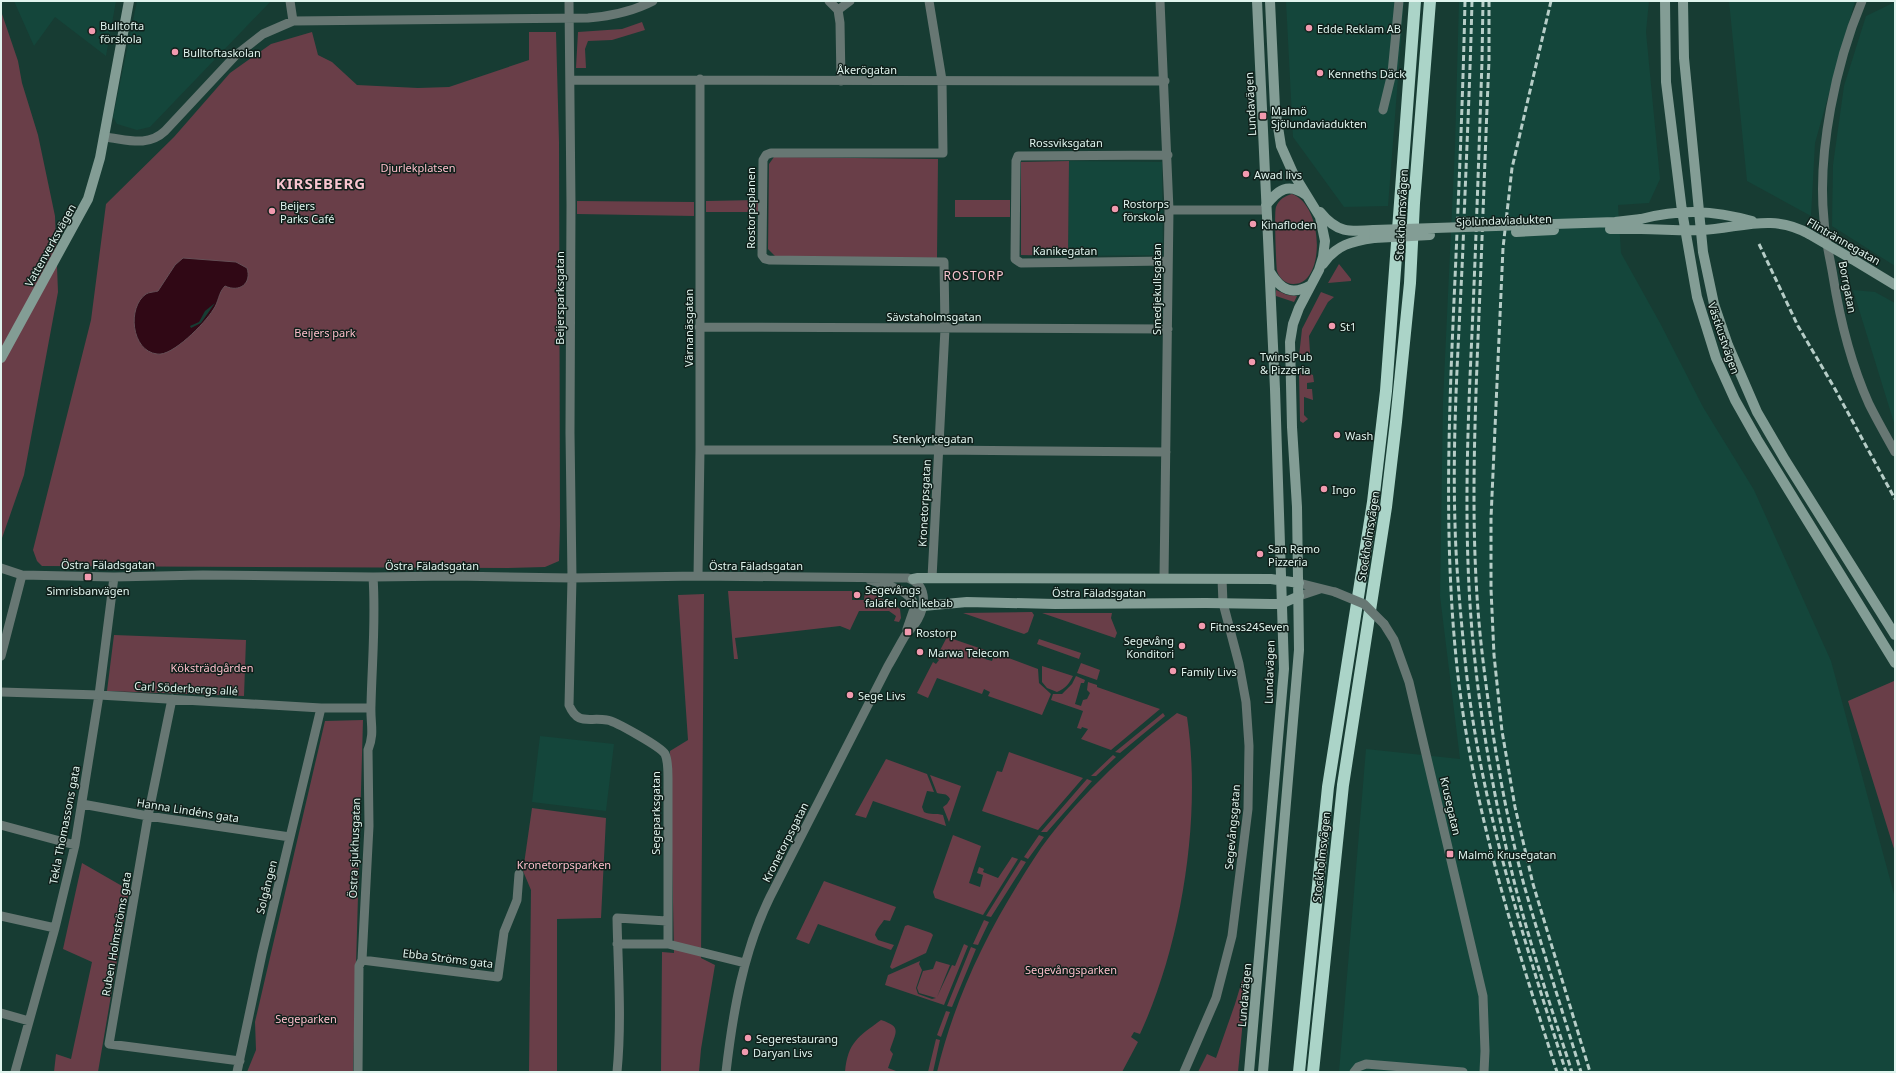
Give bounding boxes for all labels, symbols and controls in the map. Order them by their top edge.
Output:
place label: Bulltofta förskola [100,18,144,46]
place label: Edde Reklam AB [1317,21,1401,36]
marker: Edde Reklam AB [1304,23,1314,33]
marker: Bulltofta förskola [87,26,97,36]
place label: Bulltoftaskolan [183,45,261,60]
marker: Bulltoftaskolan [170,47,180,57]
street label: Åkerögatan [837,62,897,77]
place label: Kenneths Däck [1328,66,1405,81]
marker: Kenneths Däck [1315,68,1325,78]
street label: Lundavägen [1241,72,1259,136]
place label: Malmö Sjölundaviadukten [1271,103,1367,131]
marker: Malmö Sjölundaviadukten [1258,111,1268,121]
street label: Rossviksgatan [1029,135,1103,150]
park label: Djurlekplatsen [380,160,456,175]
street label: Rostorpsplanen [743,167,758,249]
place label: Awad livs [1254,167,1302,182]
marker: Awad livs [1241,169,1251,179]
street label: Stockholmsvägen [1391,169,1411,261]
district label: KIRSEBERG [276,173,366,193]
place label: Rostorps förskola [1123,196,1169,224]
place label: Beijers Parks Café [280,198,334,226]
street label: Vattenverksvägen [21,201,79,289]
marker: Rostorps förskola [1110,204,1120,214]
marker: Beijers Parks Café [267,206,277,216]
street label: Sjölundaviadukten [1456,211,1552,229]
street label: Flintrännegatan [1805,214,1883,268]
place label: Kinafloden [1261,217,1317,232]
marker: Kinafloden [1248,219,1258,229]
street label: Kanikegatan [1033,243,1097,258]
street label: Smedjekullsgatan [1149,243,1164,335]
street label: Beijersparksgatan [552,251,567,345]
street label: Borrgatan [1836,260,1860,314]
district label: ROSTORP [944,267,1004,284]
street label: Värnanäsgatan [681,289,696,367]
street label: Västkustvägen [1705,300,1743,376]
street label: Sävstaholmsgatan [887,309,981,324]
place label: St1 [1340,319,1356,334]
marker: St1 [1327,321,1337,331]
park label: Beijers park [294,325,356,340]
place label: Twins Pub & Pizzeria [1260,349,1313,377]
marker: Twins Pub & Pizzeria [1247,357,1257,367]
place label: Wash [1345,428,1373,443]
marker: Wash [1332,430,1342,440]
street label: Stenkyrkegatan [893,431,974,446]
street label: Kronetorpsgatan [914,459,934,547]
place label: Ingo [1332,482,1356,497]
marker: Ingo [1319,484,1329,494]
street label: Stockholmsvägen [1353,490,1383,582]
place label: San Remo Pizzeria [1268,541,1320,569]
marker: San Remo Pizzeria [1255,549,1265,559]
street label: Östra Fäladsgatan [61,557,155,572]
street label: Östra Fäladsgatan [385,558,479,573]
street label: Östra Fäladsgatan [709,558,803,573]
marker: Simrisbanvägen [83,572,93,582]
place label: Segevångs falafel och kebab [865,582,953,610]
place label: Simrisbanvägen [46,583,130,598]
street label: Östra Fäladsgatan [1052,585,1146,600]
marker: Segevångs falafel och kebab [852,590,862,600]
place label: Fitness24Seven [1210,619,1289,634]
marker: Fitness24Seven [1197,621,1207,631]
place label: Rostorp [916,625,957,640]
marker: Rostorp [903,627,913,637]
place label: Segevång Konditori [1124,633,1174,661]
street label: Lundavägen [1260,640,1278,704]
marker: Segevång Konditori [1177,641,1187,651]
place label: Marwa Telecom [928,645,1009,660]
marker: Marwa Telecom [915,647,925,657]
park label: Köksträdgården [171,660,253,675]
place label: Family Livs [1181,664,1237,679]
marker: Family Livs [1168,666,1178,676]
street label: Carl Söderbergs allé [134,678,238,698]
place label: Sege Livs [858,688,906,703]
marker: Sege Livs [845,690,855,700]
street label: Tekla Thomassons gata [45,764,83,886]
street label: Segeparksgatan [648,771,663,855]
street label: Krusegatan [1437,775,1465,837]
street label: Segevångsgatan [1221,784,1243,870]
street label: Hanna Lindéns gata [136,795,240,825]
street label: Östra sjukhusgatan [345,797,363,899]
street label: Kronetorpsgatan [758,799,812,885]
street label: Stockholmsvägen [1309,811,1333,903]
place label: Malmö Krusegatan [1458,847,1556,862]
marker: Malmö Krusegatan [1445,849,1455,859]
park label: Kronetorpsparken [517,857,611,872]
street label: Solgången [252,858,280,916]
street label: Ruben Holmströms gata [98,871,134,997]
street label: Ebba Ströms gata [402,945,494,971]
park label: Segevångsparken [1025,962,1117,977]
street label: Lundavägen [1234,963,1254,1027]
park label: Segeparken [275,1011,337,1026]
place label: Segerestaurang [756,1031,838,1046]
marker: Segerestaurang [743,1033,753,1043]
place label: Daryan Livs [753,1045,813,1060]
marker: Daryan Livs [740,1047,750,1057]

